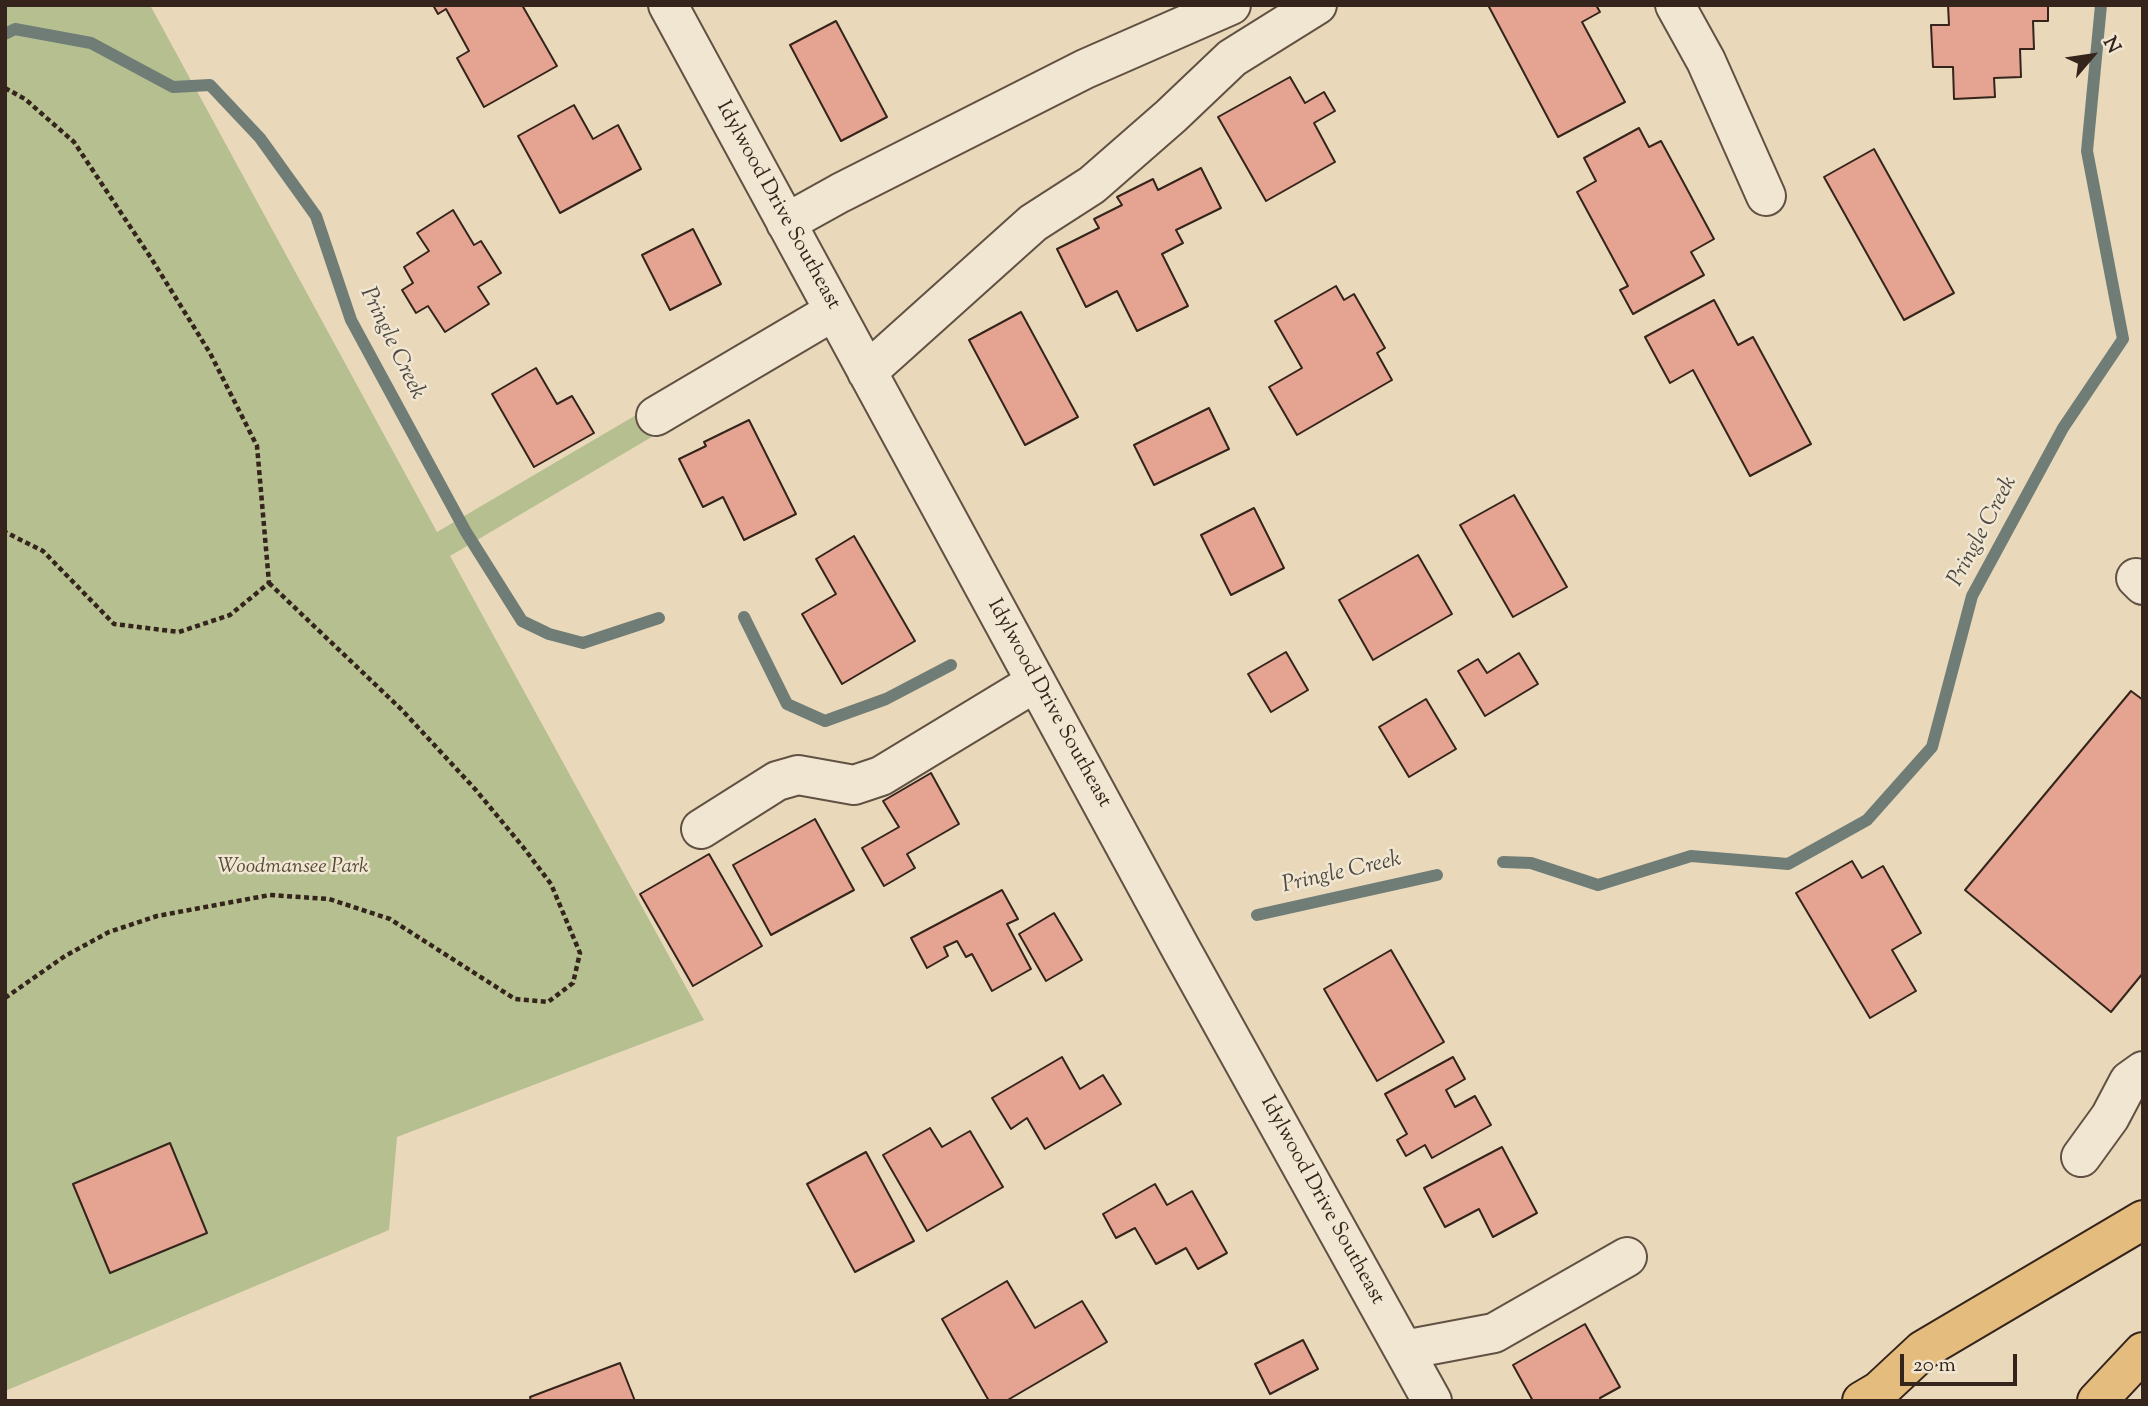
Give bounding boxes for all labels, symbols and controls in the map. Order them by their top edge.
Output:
north arrow [2057,21,2127,91]
text: N [2095,32,2126,59]
street label: Idylwood Drive Southeast [709,97,845,315]
water label: Pringle Creek [352,284,430,404]
water label: Pringle Creek [1943,472,2025,592]
street label: Idylwood Drive Southeast [980,595,1116,813]
water label: Pringle Creek [1280,847,1404,901]
park label: Woodmansee Park [218,855,368,881]
street label: Idylwood Drive Southeast [1253,1092,1389,1310]
scale bar [1903,1340,2020,1384]
text: 20 m [1913,1351,1956,1381]

